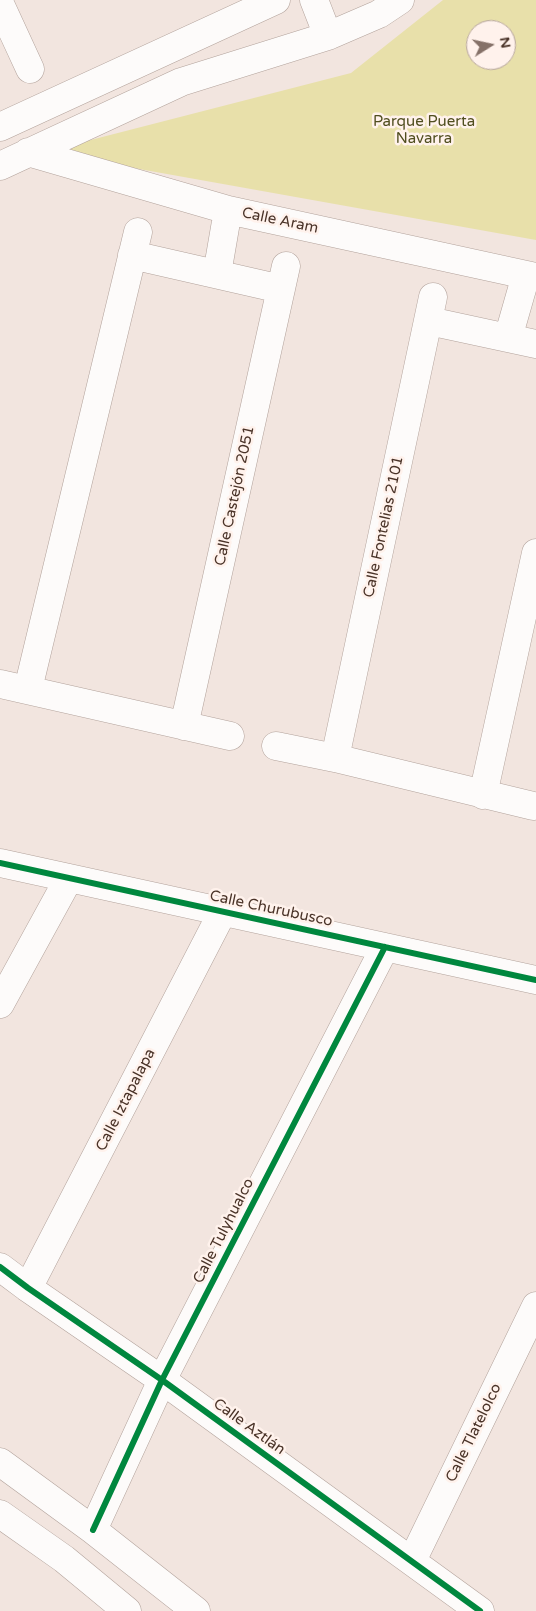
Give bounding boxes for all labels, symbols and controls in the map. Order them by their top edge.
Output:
north arrow [466,20,516,70]
text: N [496,35,515,49]
park label: Parque Puerta Navarra [373,113,475,148]
street label: Calle Aram [240,204,320,238]
street label: Calle Castejón 2051 [211,424,259,568]
street label: Calle Fontelias 2101 [360,455,408,599]
street label: Calle Churubusco [208,887,334,931]
street label: Calle Iztapalapa [92,1046,160,1154]
street label: Calle Tulyhualco [190,1176,258,1286]
street label: Calle Tlatelolco [442,1381,506,1485]
street label: Calle Aztlán [210,1395,288,1459]

